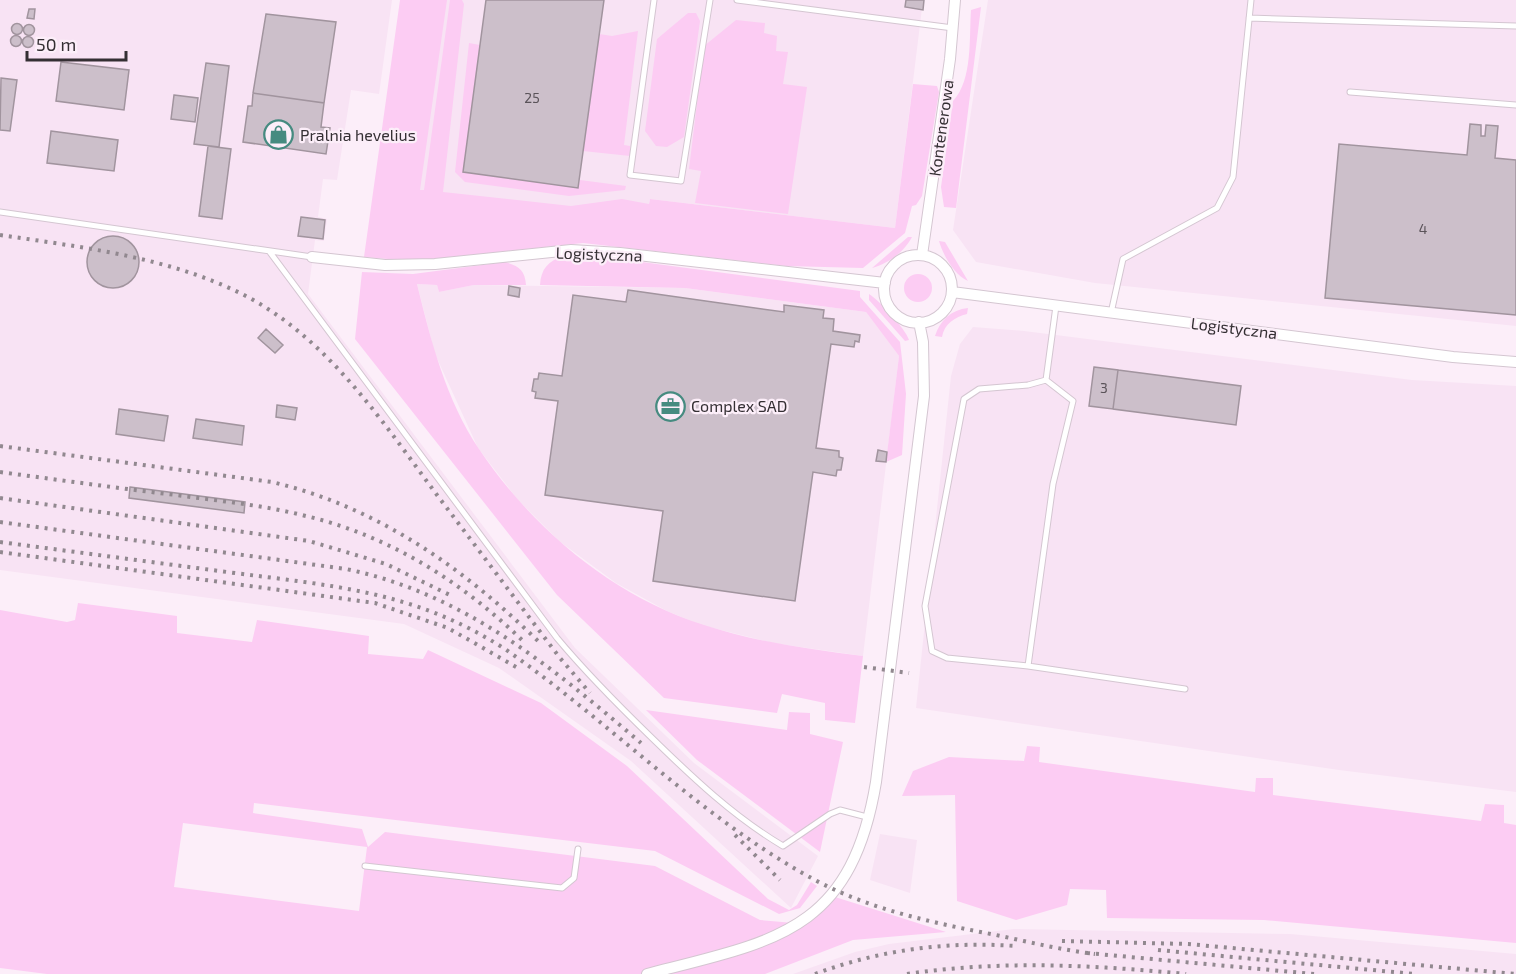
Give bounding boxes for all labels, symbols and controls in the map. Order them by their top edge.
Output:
scale bar [27,24,126,62]
text: 50 m [36,33,76,55]
street label: Kontenerowa [924,78,957,177]
house number: 25 [524,89,540,106]
shop icon: Pralnia hevelius [263,119,295,151]
place label: Pralnia hevelius [300,125,416,144]
house number: 4 [1419,220,1427,237]
street label: Logistyczna [555,242,643,265]
street label: Logistyczna [1190,313,1278,342]
house number: 3 [1100,379,1108,396]
office icon: Complex SAD [654,390,686,422]
place label: Complex SAD [691,396,787,415]

